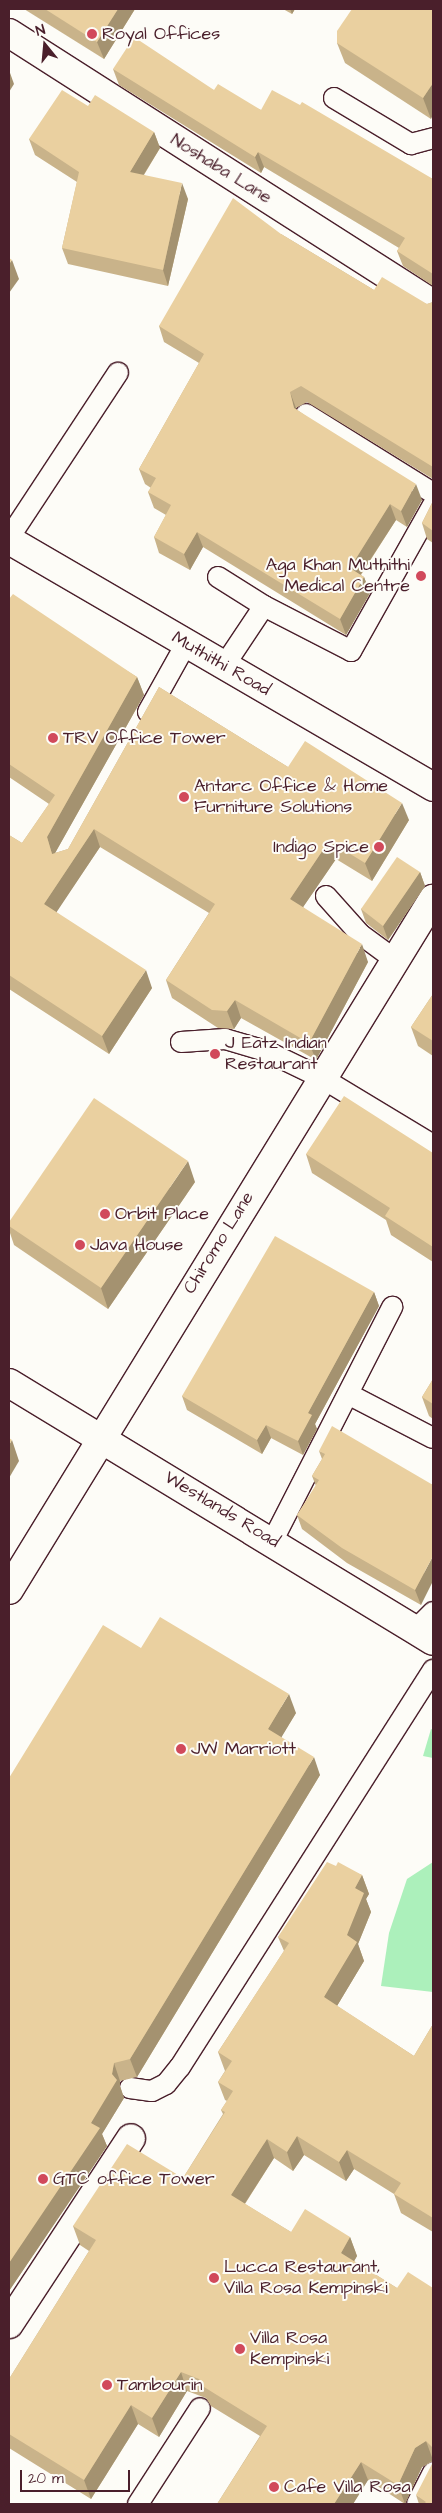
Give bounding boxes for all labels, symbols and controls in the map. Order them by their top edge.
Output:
north arrow [20,20,70,70]
text: N [33,20,48,42]
place label: Royal Offices [102,23,220,45]
marker: Royal Offices [86,28,98,40]
street label: Noshaba Lane [166,129,276,209]
place label: Aga Khan Muthithi Medical Centre [266,555,410,598]
marker: Aga Khan Muthithi Medical Centre [414,569,428,583]
street label: Muthithi Road [168,627,274,701]
place label: TRV Office Tower [63,727,226,749]
marker: TRV Office Tower [47,732,59,744]
place label: Antarc Office & Home Furniture Solutions [194,776,388,819]
marker: Antarc Office & Home Furniture Solutions [178,791,190,803]
place label: Indigo Spice [273,836,369,858]
marker: Indigo Spice [373,841,385,853]
place label: J Eatz Indian Restaurant [225,1033,327,1076]
marker: J Eatz Indian Restaurant [209,1048,221,1060]
street label: Chiromo Lane [179,1188,259,1298]
place label: Orbit Place [115,1203,209,1225]
marker: Orbit Place [99,1208,111,1220]
place label: Java House [90,1234,183,1256]
marker: Java House [74,1239,86,1251]
street label: Westlands Road [160,1467,284,1553]
place label: JW Marriott [191,1738,296,1760]
marker: JW Marriott [175,1743,187,1755]
place label: GTC office Tower [53,2168,215,2190]
marker: GTC office Tower [37,2173,49,2185]
place label: Lucca Restaurant, Villa Rosa Kempinski [224,2257,388,2300]
marker: Lucca Restaurant, Villa Rosa Kempinski [208,2272,220,2284]
place label: Villa Rosa Kempinski [250,2328,329,2370]
marker: Villa Rosa Kempinski [234,2343,246,2355]
place label: Tambourin [117,2374,202,2396]
marker: Tambourin [101,2379,113,2391]
scale bar [22,2460,132,2492]
text: 20 m [28,2468,64,2489]
place label: Cafe Villa Rosa [284,2476,411,2498]
marker: Cafe Villa Rosa [268,2481,280,2493]

